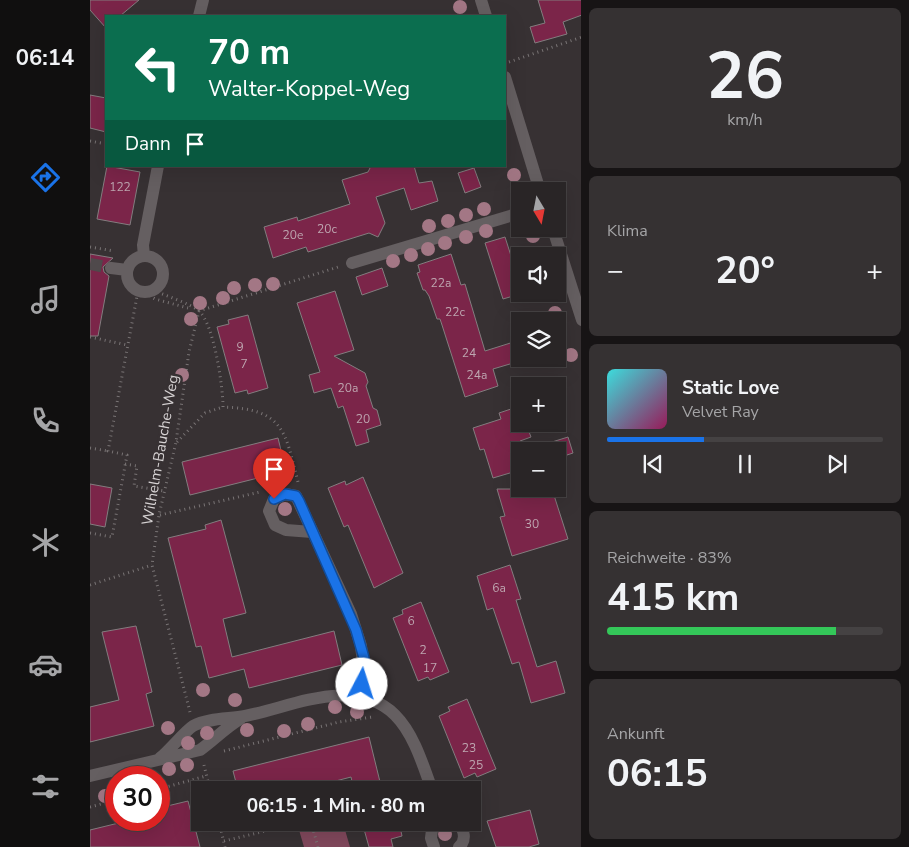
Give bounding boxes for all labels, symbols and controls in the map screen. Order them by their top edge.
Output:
text: 70 m [208,29,290,76]
text: 26 [706,32,784,121]
icon: left [125,35,190,100]
text: 06:14 [16,43,74,73]
text: Walter-Koppel-Weg [208,74,410,104]
text: km/h [727,109,763,131]
icon: arrive [181,130,209,158]
text: Dann [125,131,171,157]
icon: directions [28,160,63,195]
house number: 122 [109,179,131,195]
north arrow [511,182,566,238]
map controls [511,182,566,497]
text: Klima [607,220,648,242]
house number: 20c [317,221,337,237]
house number: 20e [283,227,303,243]
text: 20° [715,245,775,296]
button: sound [511,247,566,302]
text: − [607,252,624,290]
text: + [866,252,883,290]
house number: 22a [431,275,451,291]
icon: music [28,282,63,317]
house number: 22c [445,304,465,320]
button: layers [511,312,566,367]
house number: 9 [236,339,244,355]
house number: 24 [462,345,476,361]
house number: 7 [240,356,248,372]
house number: 24a [467,367,487,383]
street label: Wilhelm-Bauche-Weg [137,373,183,527]
text: Static Love [682,375,779,401]
button: + [511,377,566,432]
house number: 20a [338,380,358,396]
text: Velvet Ray [682,401,759,423]
icon: phone [28,403,63,438]
house number: 20 [356,411,370,427]
button: − [511,442,566,497]
pin [253,448,295,499]
icon: previous [639,450,667,478]
icon: pause [731,450,759,478]
icon: next [823,450,851,478]
icon: arrive [260,455,288,483]
house number: 30 [525,516,539,532]
icon: climate [28,525,63,560]
text: Reichweite · 83% [607,547,732,569]
text: 415 km [607,572,739,623]
house number: 6a [492,580,506,596]
house number: 6 [407,613,415,629]
house number: 2 [419,642,427,658]
icon: car [28,647,63,682]
position arrow [335,657,387,709]
house number: 17 [423,660,437,676]
text: Ankunft [607,723,664,745]
house number: 23 [462,740,476,756]
text: 06:15 [607,748,708,799]
house number: 25 [469,757,483,773]
speed limit sign: 30 [105,766,170,831]
icon: filters [28,769,63,804]
text: 06:15 · 1 Min. · 80 m [247,793,425,819]

